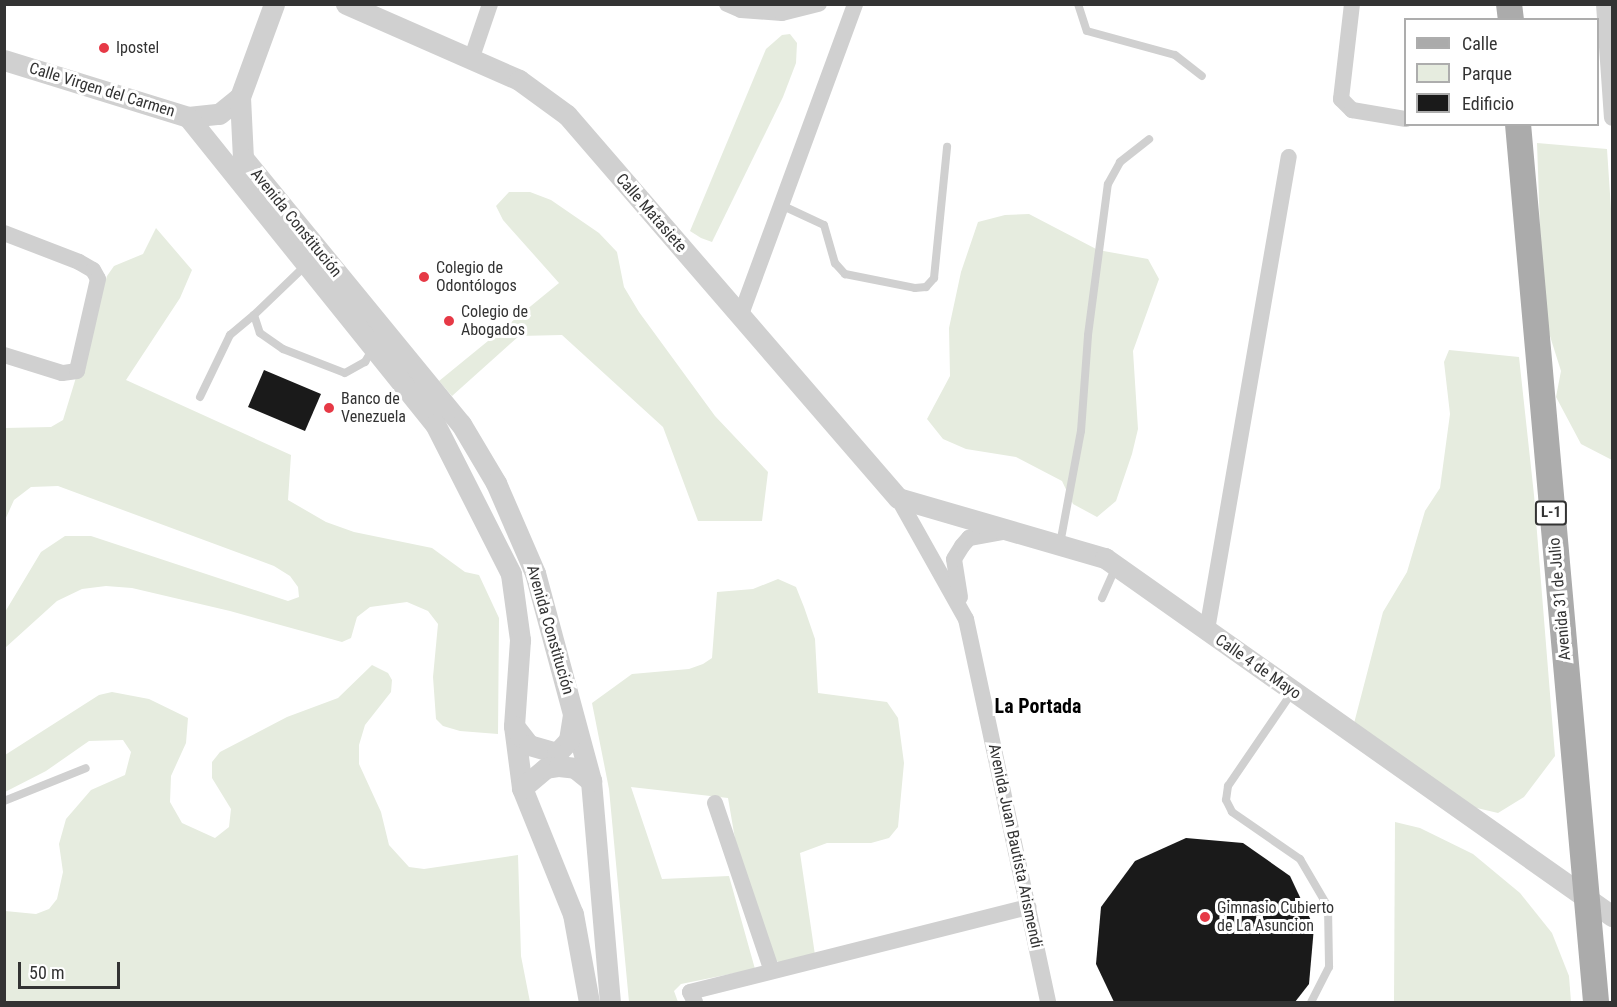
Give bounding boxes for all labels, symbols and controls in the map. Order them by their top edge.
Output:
legend [1404,18,1599,126]
text: Calle [1462,33,1498,54]
place label: Ipostel [116,38,159,58]
marker: Ipostel [97,41,111,55]
street label: Calle Virgen del Carmen [27,59,177,121]
text: Parque [1462,63,1512,84]
text: Edificio [1462,93,1514,114]
street label: Avenida Constitución [246,165,346,281]
street label: Calle Matasiete [612,170,690,256]
place label: Colegio de Odontólogos [436,258,517,296]
marker: Colegio de Odontólogos [417,270,431,284]
place label: Colegio de Abogados [461,302,528,340]
marker: Colegio de Abogados [442,314,456,328]
place label: Banco de Venezuela [341,389,406,427]
marker: Banco de Venezuela [322,401,336,415]
road number: L-1 [1534,501,1568,525]
street label: Avenida 31 de Julio [1545,537,1575,661]
street label: Avenida Constitución [522,563,578,697]
street label: Calle 4 de Mayo [1211,630,1305,704]
district label: La Portada [995,694,1081,718]
street label: Avenida Juan Bautista Arismendi [984,742,1046,950]
place label: Gimnasio Cubierto de La Asuncion [1217,898,1334,936]
marker: Gimnasio Cubierto de La Asuncion [1198,910,1212,924]
scale bar [21,950,123,988]
text: 50 m [29,962,64,983]

